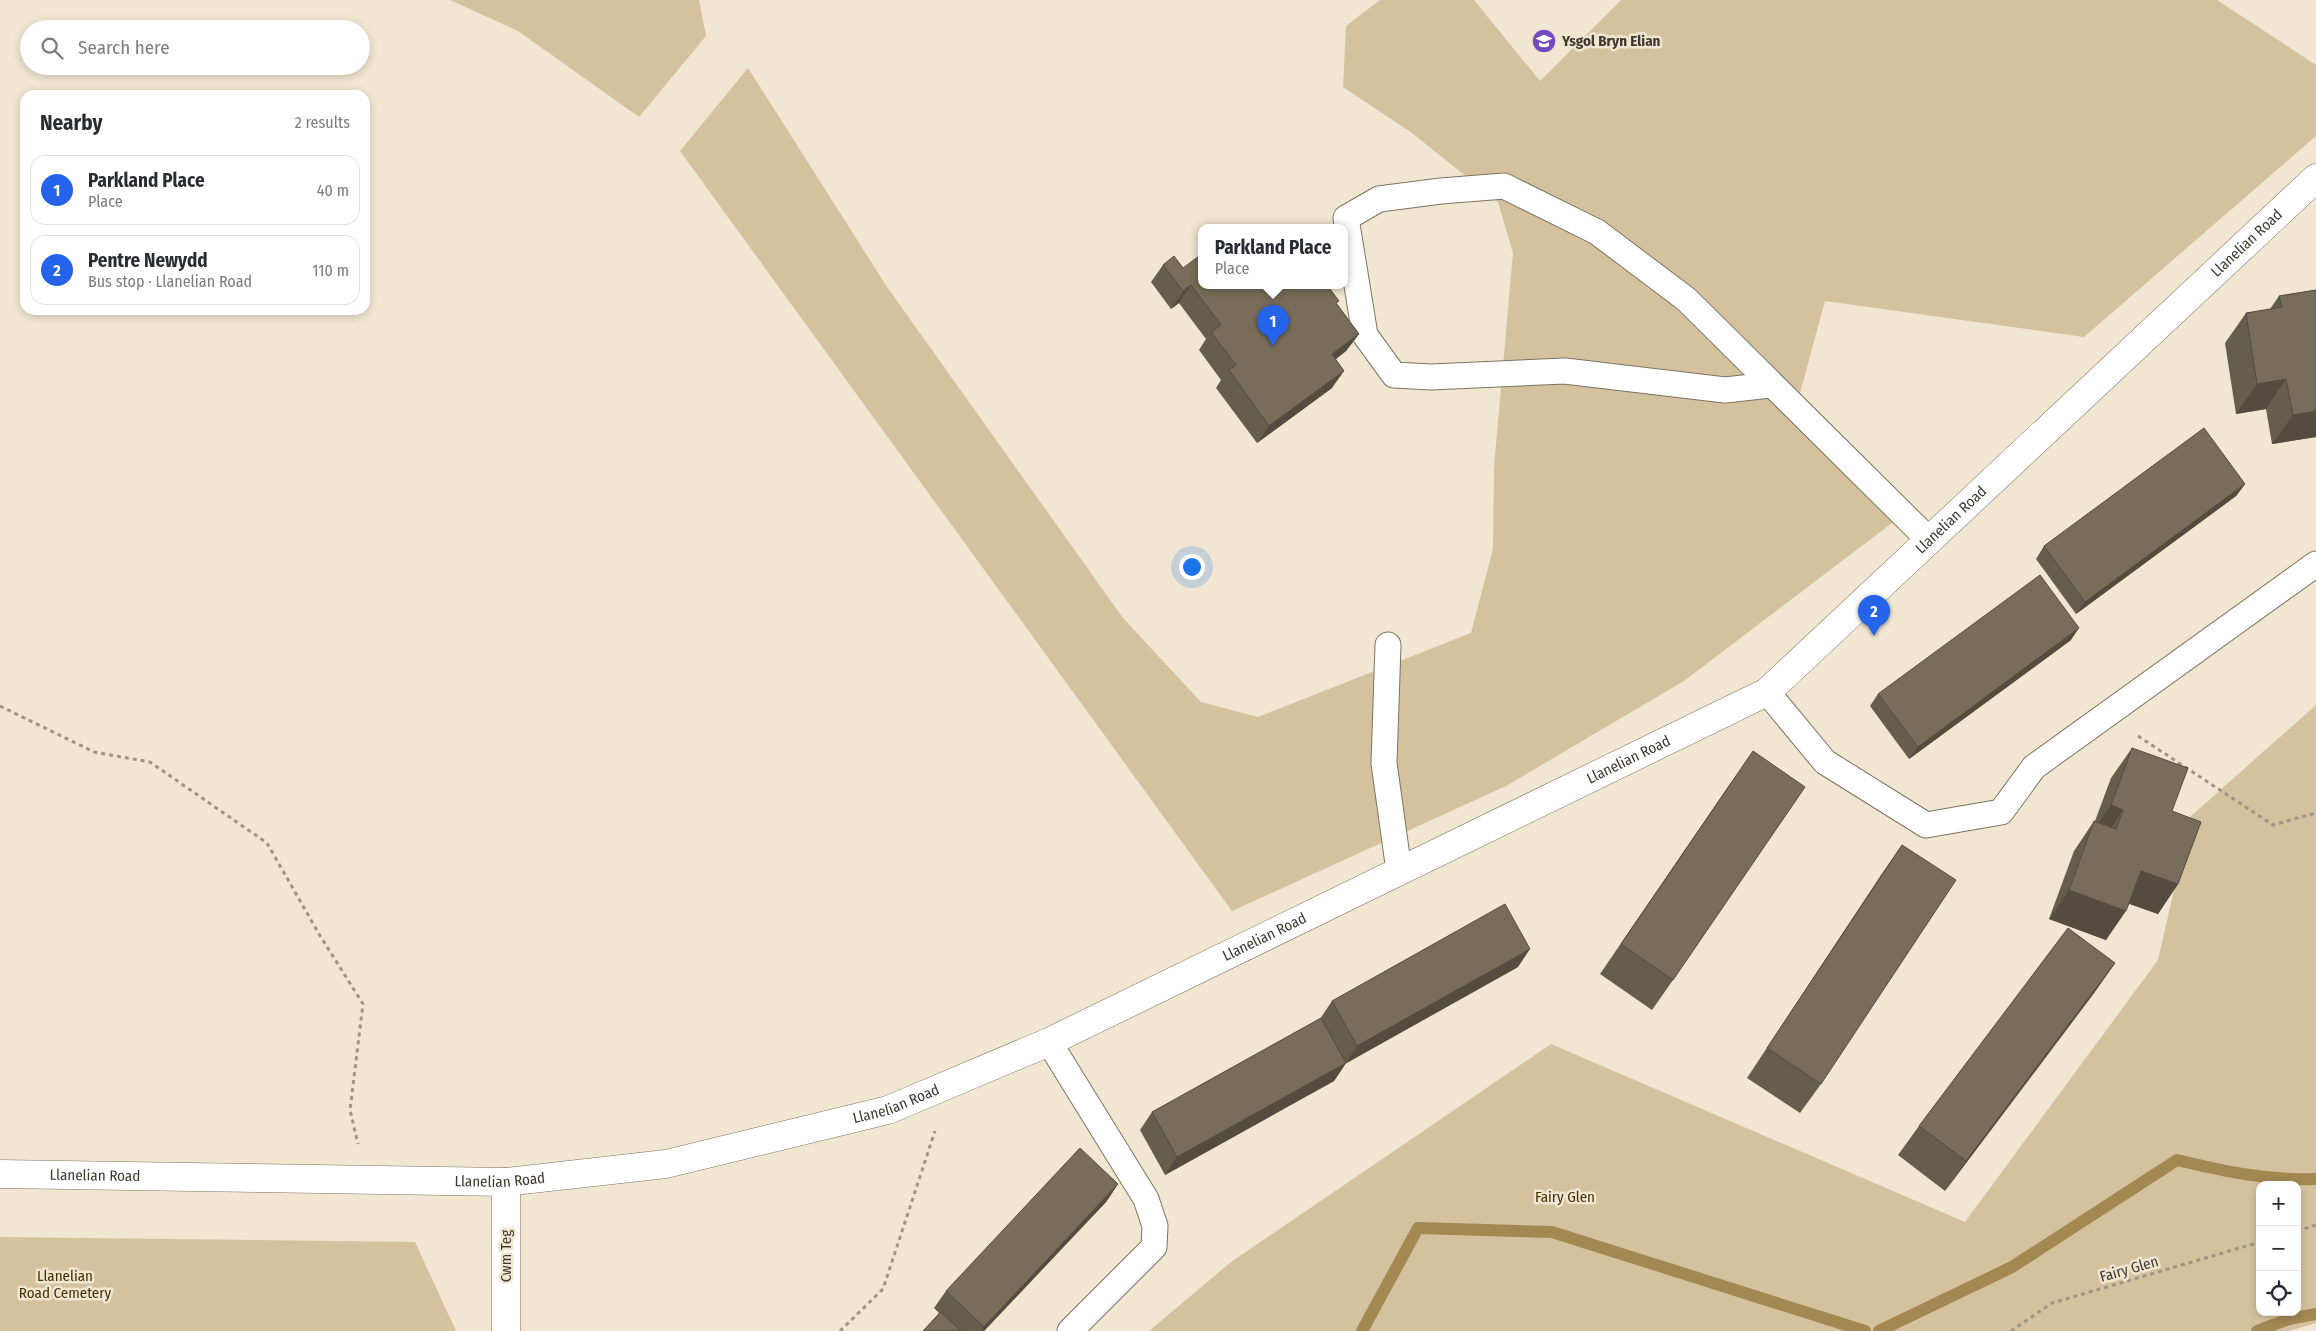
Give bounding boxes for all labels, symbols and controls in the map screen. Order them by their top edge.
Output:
search box [20,20,370,75]
school or university icon: Ysgol Bryn Elian [1531,28,1557,54]
place label: Ysgol Bryn Elian [1561,32,1661,50]
icon: search [38,34,66,62]
text: Search here [78,36,170,59]
text: Nearby [40,110,102,136]
text: 2 results [295,113,350,132]
text: Parkland Place [88,169,205,192]
text: 1 [54,181,60,200]
text: 40 m [317,181,349,200]
text: Place [88,192,123,211]
street label: Llanelian Road [2207,205,2286,281]
popup [1198,224,1348,289]
text: Parkland Place [1215,236,1331,259]
text: Pentre Newydd [88,249,208,272]
text: Place [1215,259,1249,278]
text: 2 [53,261,61,280]
text: 110 m [312,261,349,280]
text: Bus stop · Llanelian Road [88,272,252,291]
pin: 1 [1257,305,1289,346]
street label: Llanelian Road [1912,482,1990,557]
your location [1179,554,1205,580]
pin: 2 [1858,595,1890,636]
street label: Llanelian Road [1584,732,1673,787]
street label: Llanelian Road [1220,909,1309,965]
street label: Llanelian Road [851,1080,942,1127]
street label: Llanelian Road [49,1166,140,1185]
street label: Llanelian Road [454,1169,546,1191]
map controls [2256,1181,2301,1316]
button: + [2256,1181,2301,1226]
park label: Fairy Glen [1535,1188,1595,1206]
button: − [2256,1226,2301,1271]
street label: Cwm Teg [497,1230,515,1282]
street label: Fairy Glen [2098,1252,2160,1286]
park label: Llanelian Road Cemetery [19,1267,111,1302]
button: locate [2256,1271,2301,1316]

